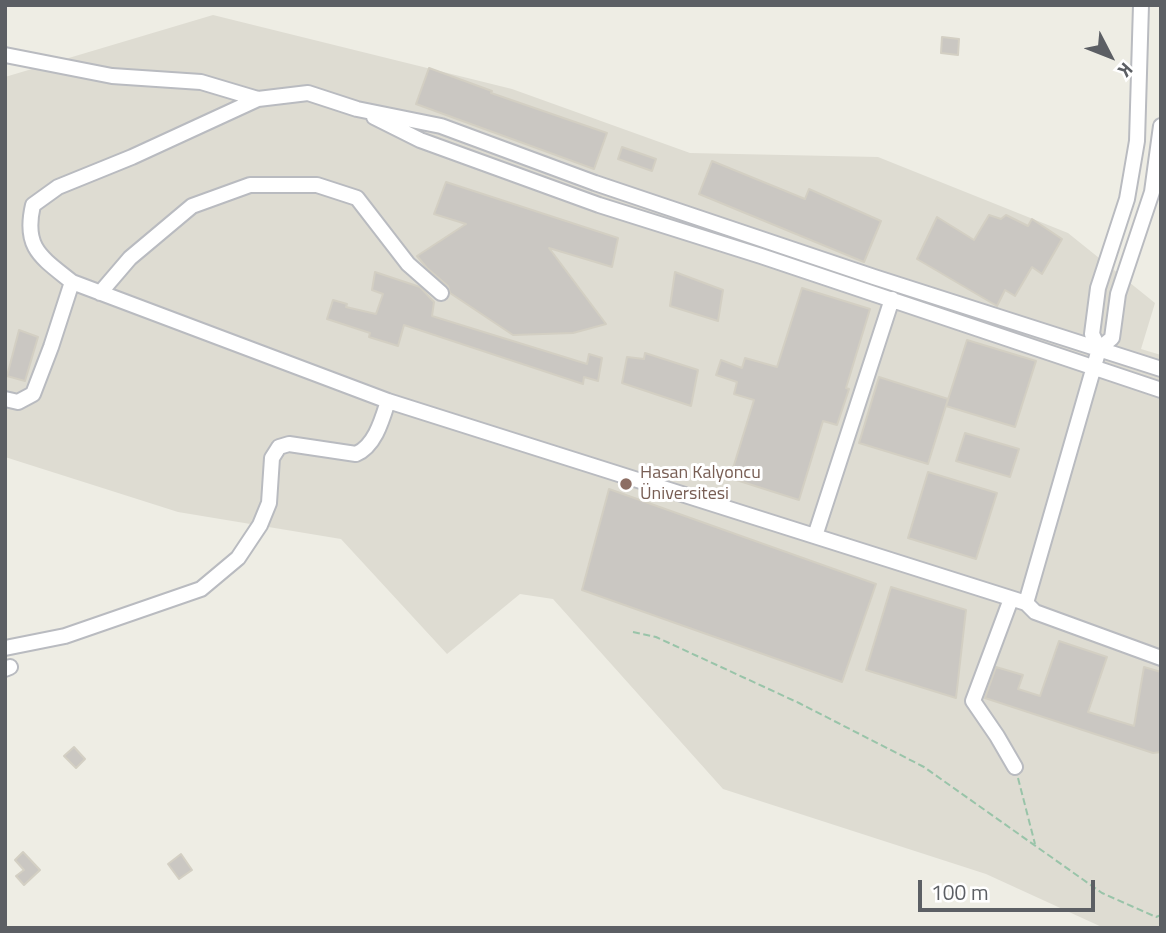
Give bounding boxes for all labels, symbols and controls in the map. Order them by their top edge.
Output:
north arrow [1075,21,1145,91]
text: K [1111,56,1141,84]
place label: Hasan Kalyoncu Üniversitesi [640,463,761,505]
marker: Hasan Kalyoncu Üniversitesi [618,476,634,492]
scale bar [921,866,1098,910]
text: 100 m [931,876,988,908]

